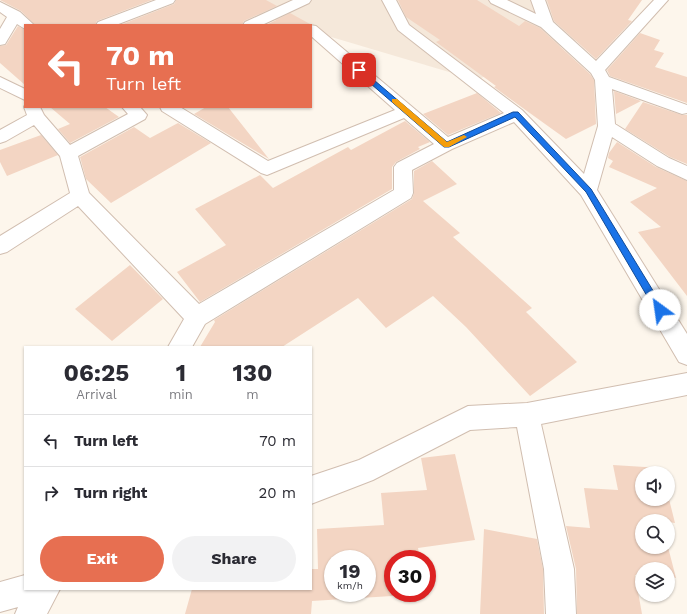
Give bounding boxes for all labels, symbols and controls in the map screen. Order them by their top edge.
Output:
text: 70 m [106,39,175,72]
icon: left [40,40,92,92]
pin [342,53,376,87]
icon: arrive [348,59,370,81]
text: Turn left [106,73,181,94]
position arrow [639,289,681,331]
text: 06:25 [64,359,129,387]
text: 1 [176,359,186,387]
text: 130 [232,359,272,387]
text: Arrival [76,387,117,402]
text: min [169,387,193,402]
text: m [246,387,259,402]
icon: left [40,430,62,452]
text: Turn left [74,432,138,450]
text: 70 m [259,432,296,450]
map controls [635,466,675,602]
button: sound [635,466,675,506]
icon: right [40,482,62,504]
text: Turn right [74,484,147,502]
text: 20 m [259,484,296,502]
button: search [635,514,675,554]
button: Exit [40,536,164,582]
button: Share [172,536,296,582]
speed limit sign: 30 [384,550,436,602]
text: 19 [340,559,360,583]
button: layers [635,562,675,602]
text: km/h [337,580,363,591]

